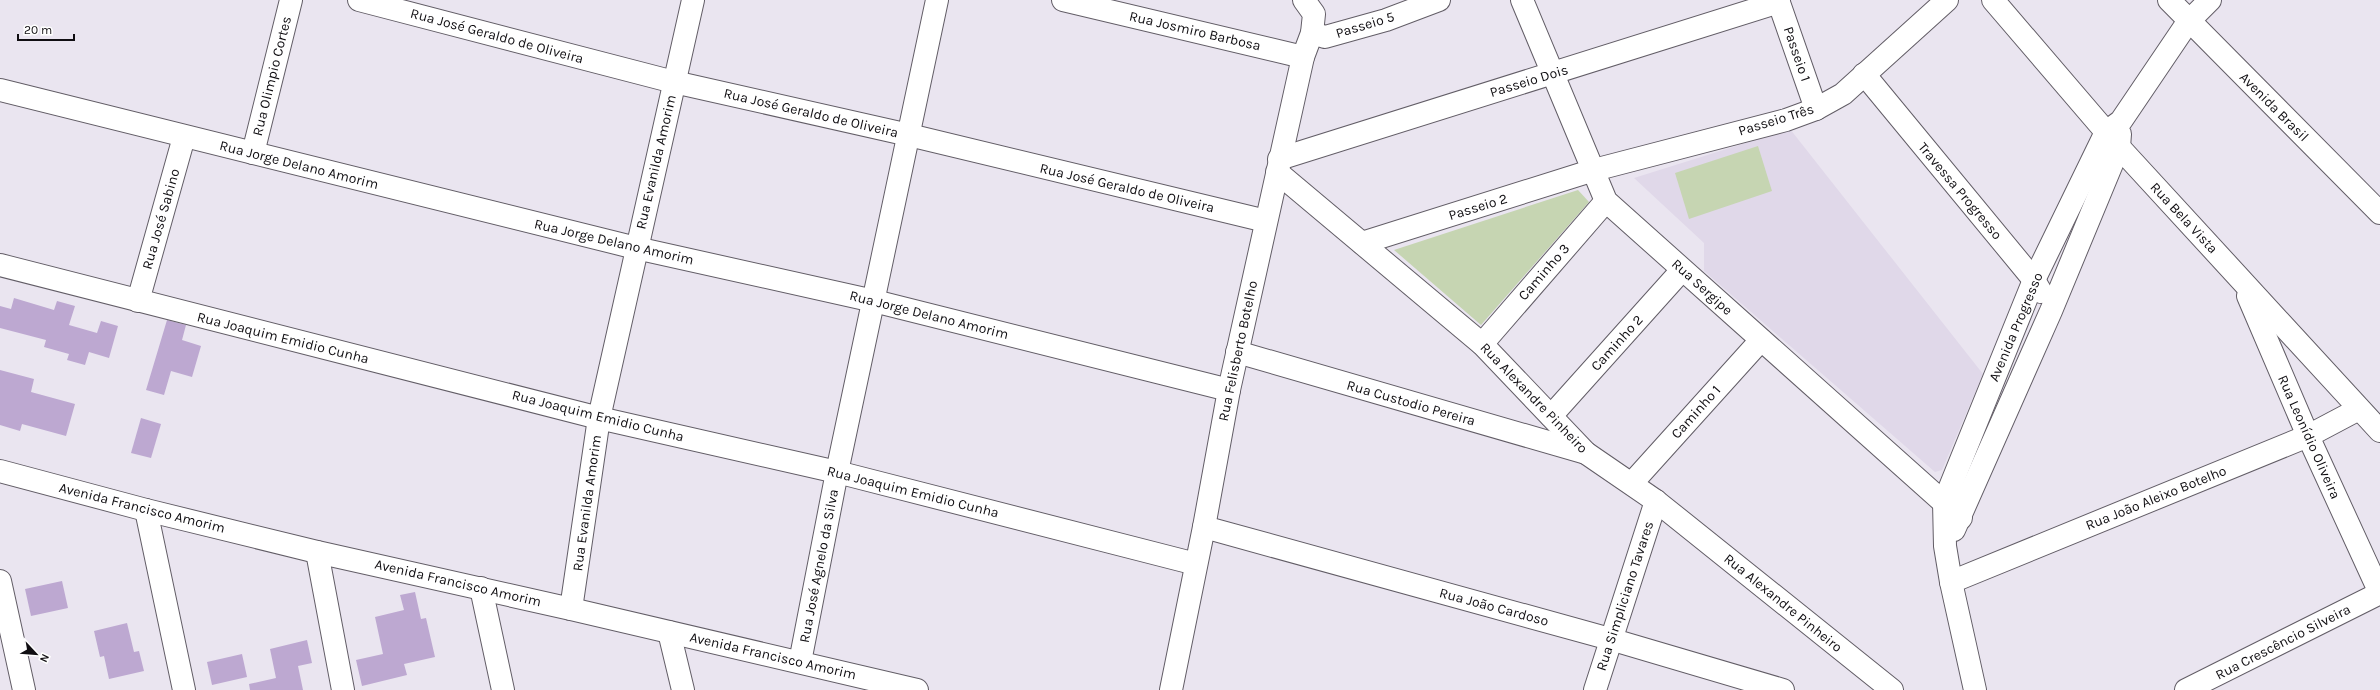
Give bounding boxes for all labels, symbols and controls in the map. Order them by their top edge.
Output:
street label: Rua José Geraldo de Oliveira [409,5,585,67]
street label: Rua Josmiro Barbosa [1128,8,1262,54]
street label: Passeio 5 [1334,8,1396,42]
street label: Rua Olimpio Cortes [249,14,295,138]
scale bar [18,16,74,42]
text: 20 m [24,23,52,37]
street label: Passeio 1 [1780,24,1814,84]
street label: Passeio Dois [1488,61,1570,101]
street label: Avenida Brasil [2236,69,2312,145]
street label: Rua José Geraldo de Oliveira [722,85,900,141]
street label: Rua Evanilda Amorim [632,93,680,231]
street label: Passeio Três [1736,100,1816,140]
street label: Rua Jorge Delano Amorim [218,137,380,193]
street label: Travessa Progresso [1914,139,2006,243]
street label: Rua José Geraldo de Oliveira [1038,160,1216,216]
street label: Rua José Sabino [138,167,184,271]
street label: Rua Bela Vista [2147,179,2221,257]
street label: Passeio 2 [1447,190,1509,224]
street label: Rua Jorge Delano Amorim [533,215,695,269]
street label: Caminho 3 [1515,240,1573,304]
street label: Rua Sergipe [1668,255,1736,319]
street label: Avenida Progresso [1985,270,2047,384]
street label: Rua Felisberto Botelho [1215,279,1261,423]
street label: Rua Jorge Delano Amorim [848,287,1010,343]
street label: Rua Joaquim Emidio Cunha [195,308,371,368]
street label: Caminho 2 [1587,311,1647,375]
street label: Rua Alexandre Pinheiro [1477,339,1591,457]
street label: Rua Leonídio Oliveira [2274,372,2344,502]
street label: Rua Custodio Pereira [1345,376,1477,430]
street label: Caminho 1 [1668,382,1724,442]
street label: Rua Joaquim Emidio Cunha [510,386,686,446]
street label: Rua Evanilda Amorim [569,434,605,572]
street label: Rua Joaquim Emidio Cunha [825,462,1001,522]
street label: Rua João Aleixo Botelho [2083,462,2229,534]
street label: Avenida Francisco Amorim [57,479,227,537]
street label: Rua José Agnelo da Silva [796,488,842,644]
street label: Rua Simpliciano Tavares [1593,519,1657,673]
street label: Rua Alexandre Pinheiro [1720,550,1846,656]
street label: Avenida Francisco Amorim [373,556,543,610]
street label: Rua João Cardoso [1438,584,1550,630]
street label: Rua Crescêncio Silveira [2213,601,2353,683]
street label: Avenida Francisco Amorim [688,629,858,683]
north arrow [16,634,56,674]
text: N [37,652,52,665]

